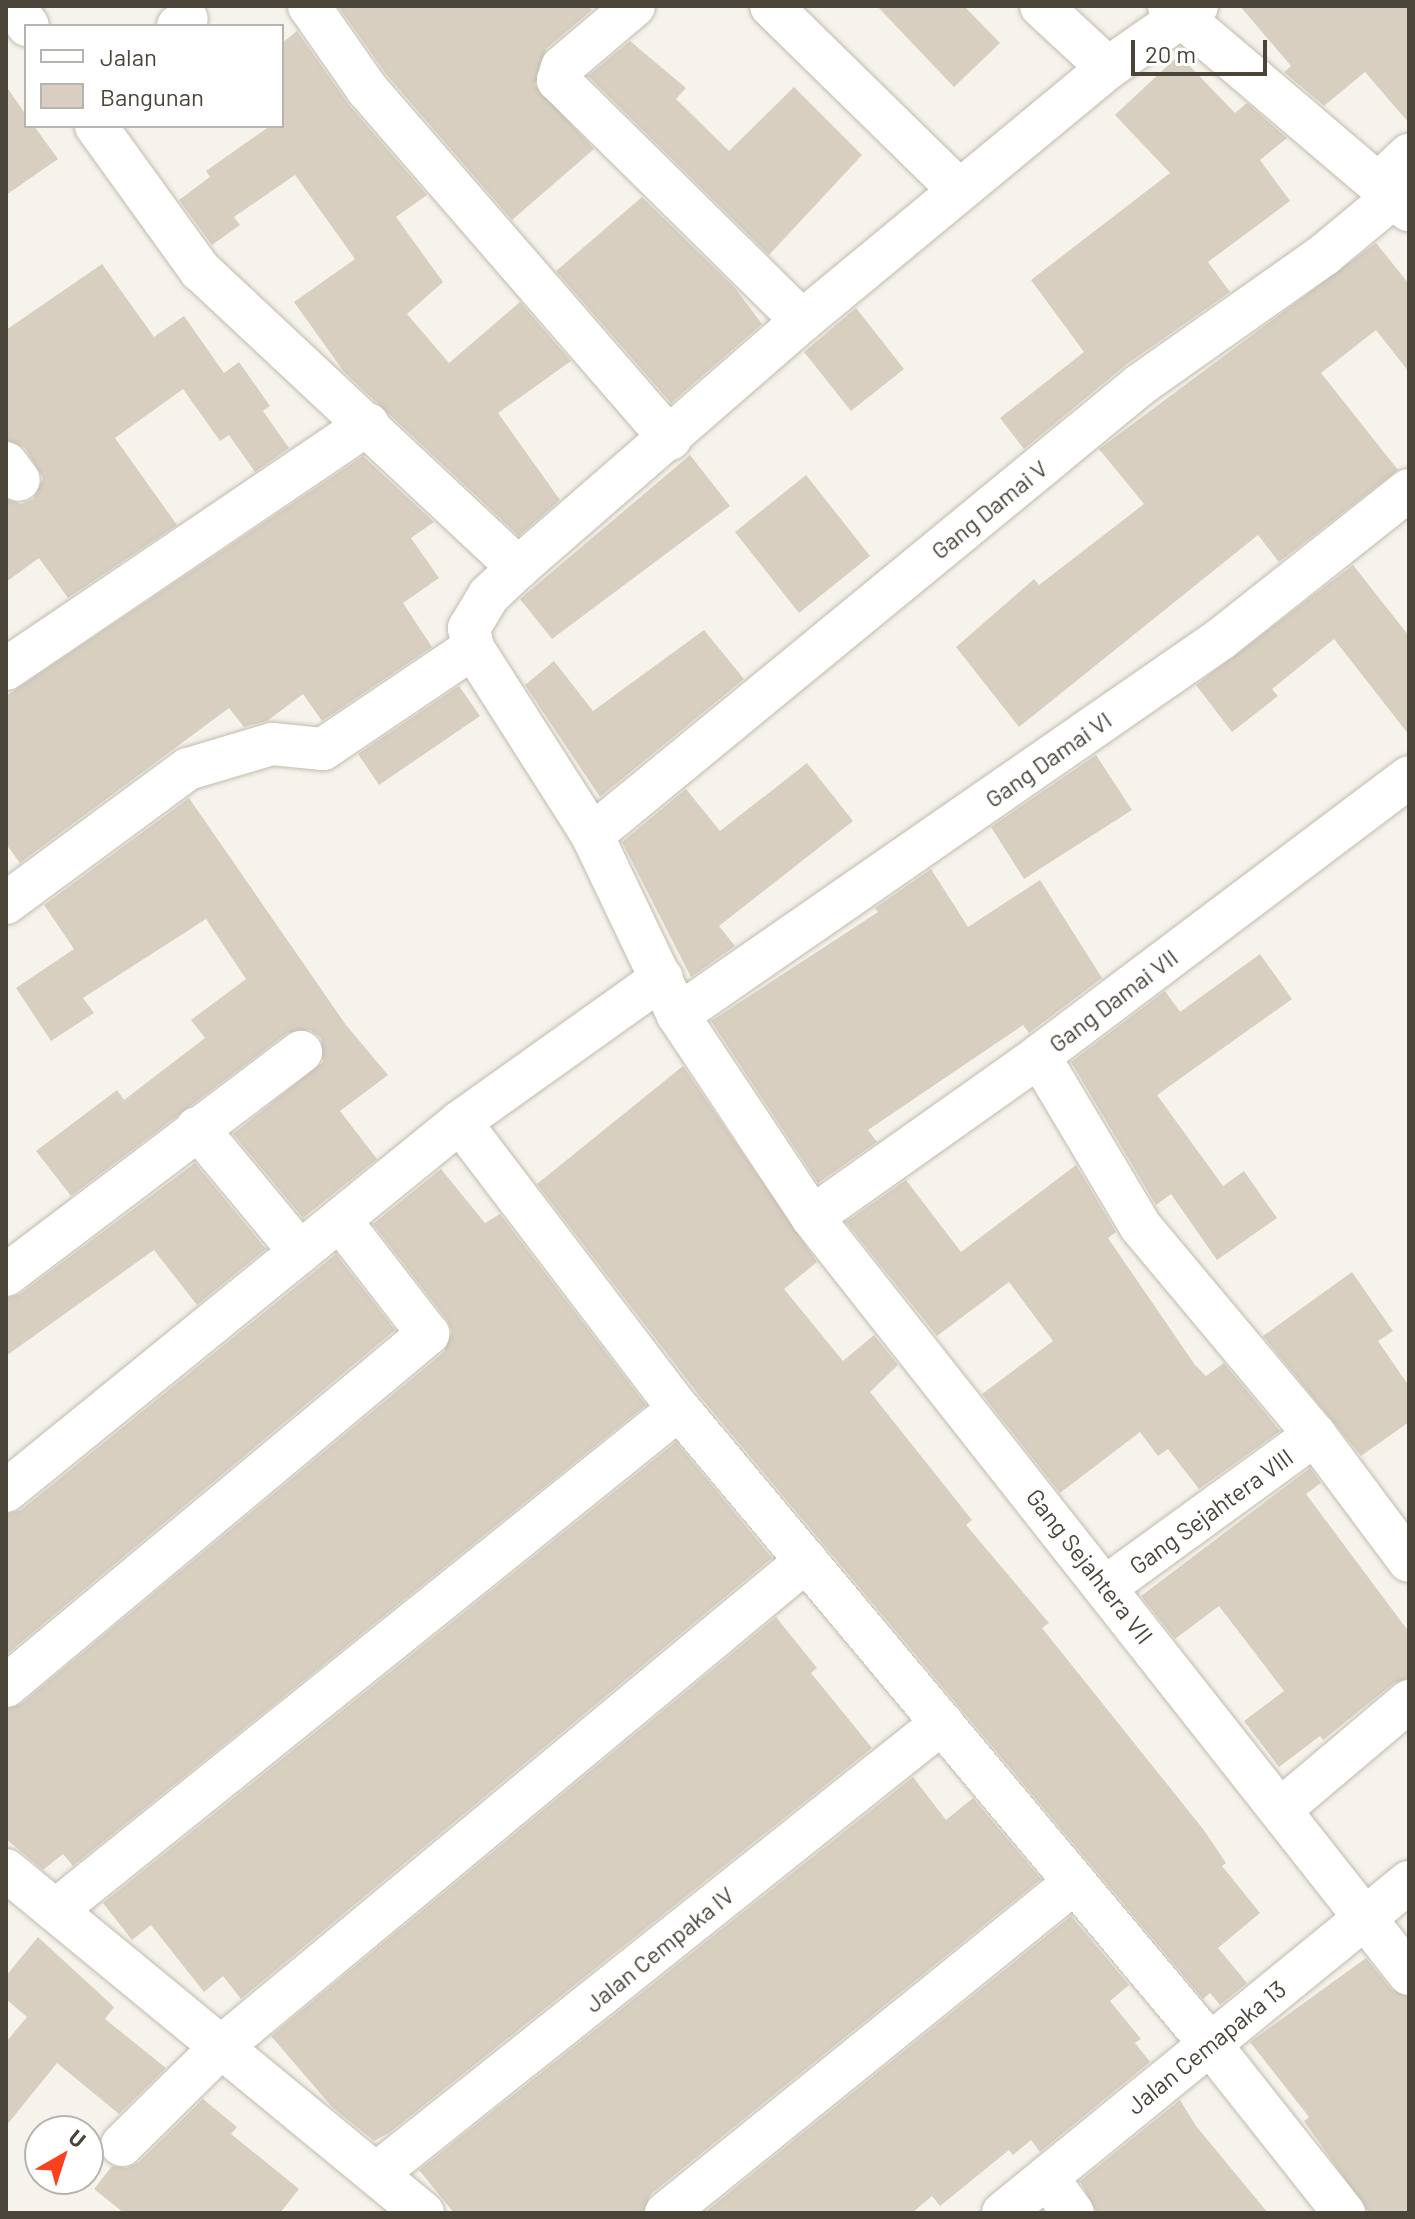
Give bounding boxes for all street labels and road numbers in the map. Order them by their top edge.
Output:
street label: Gang Damai V [925,453,1053,565]
street label: Gang Damai VI [979,705,1117,813]
street label: Gang Damai VII [1043,942,1183,1058]
street label: Gang Sejahtera VIII [1124,1442,1298,1580]
street label: Gang Sejahtera VII [1021,1483,1159,1649]
street label: Jalan Cempaka IV [579,1880,739,2018]
street label: Jalan Cemapaka 13 [1121,1974,1291,2120]

